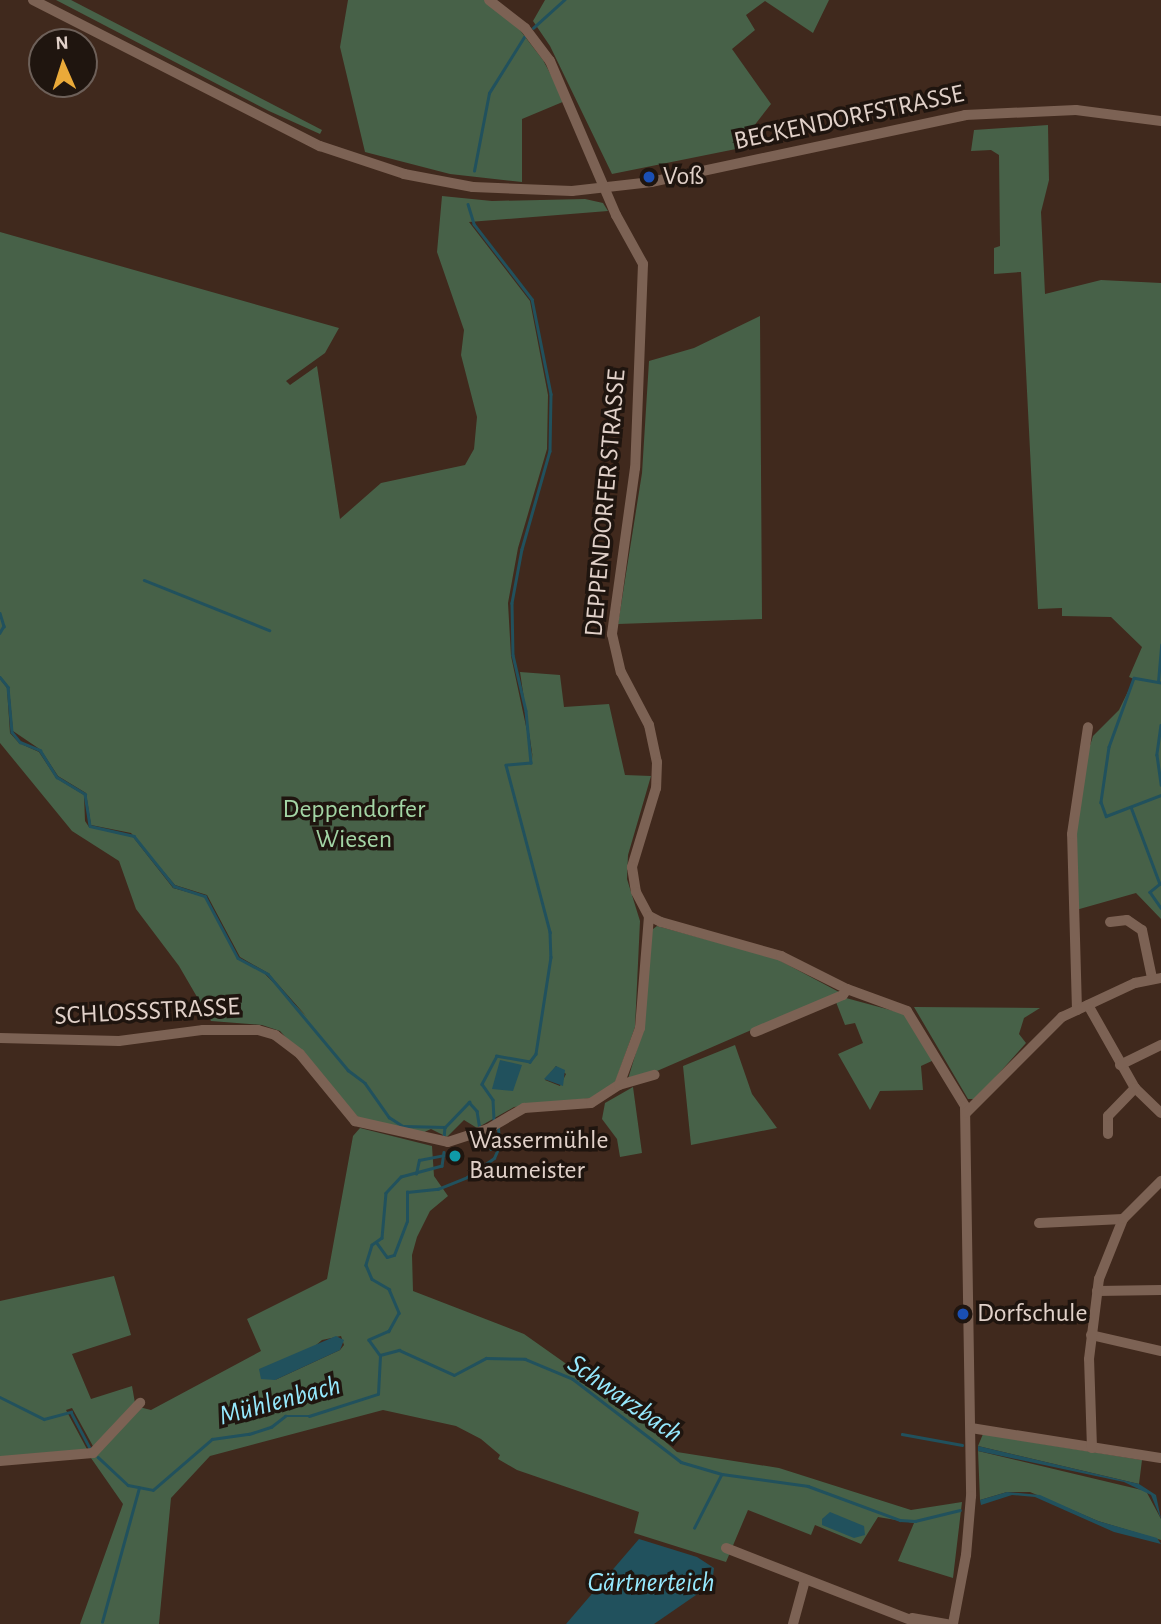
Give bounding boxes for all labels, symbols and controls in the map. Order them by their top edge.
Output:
north arrow [28,28,98,98]
text: N [55,34,69,53]
street label: BECKENDORFSTRASSE [731,78,967,158]
place label: Voß [663,161,703,193]
marker: Voß [641,169,657,185]
street label: DEPPENDORFER STRASSE [579,368,633,638]
park label: Deppendorfer Wiesen [283,794,425,856]
street label: SCHLOSSSTRASSE [53,992,241,1032]
place label: Wassermühle Baumeister [469,1125,608,1186]
marker: Wassermühle Baumeister [447,1148,463,1164]
place label: Dorfschule [977,1298,1087,1330]
marker: Dorfschule [955,1306,971,1322]
water label: Schwarzbach [561,1347,689,1451]
water label: Mühlenbach [215,1369,345,1433]
water label: Gärtnerteich [587,1566,715,1600]

